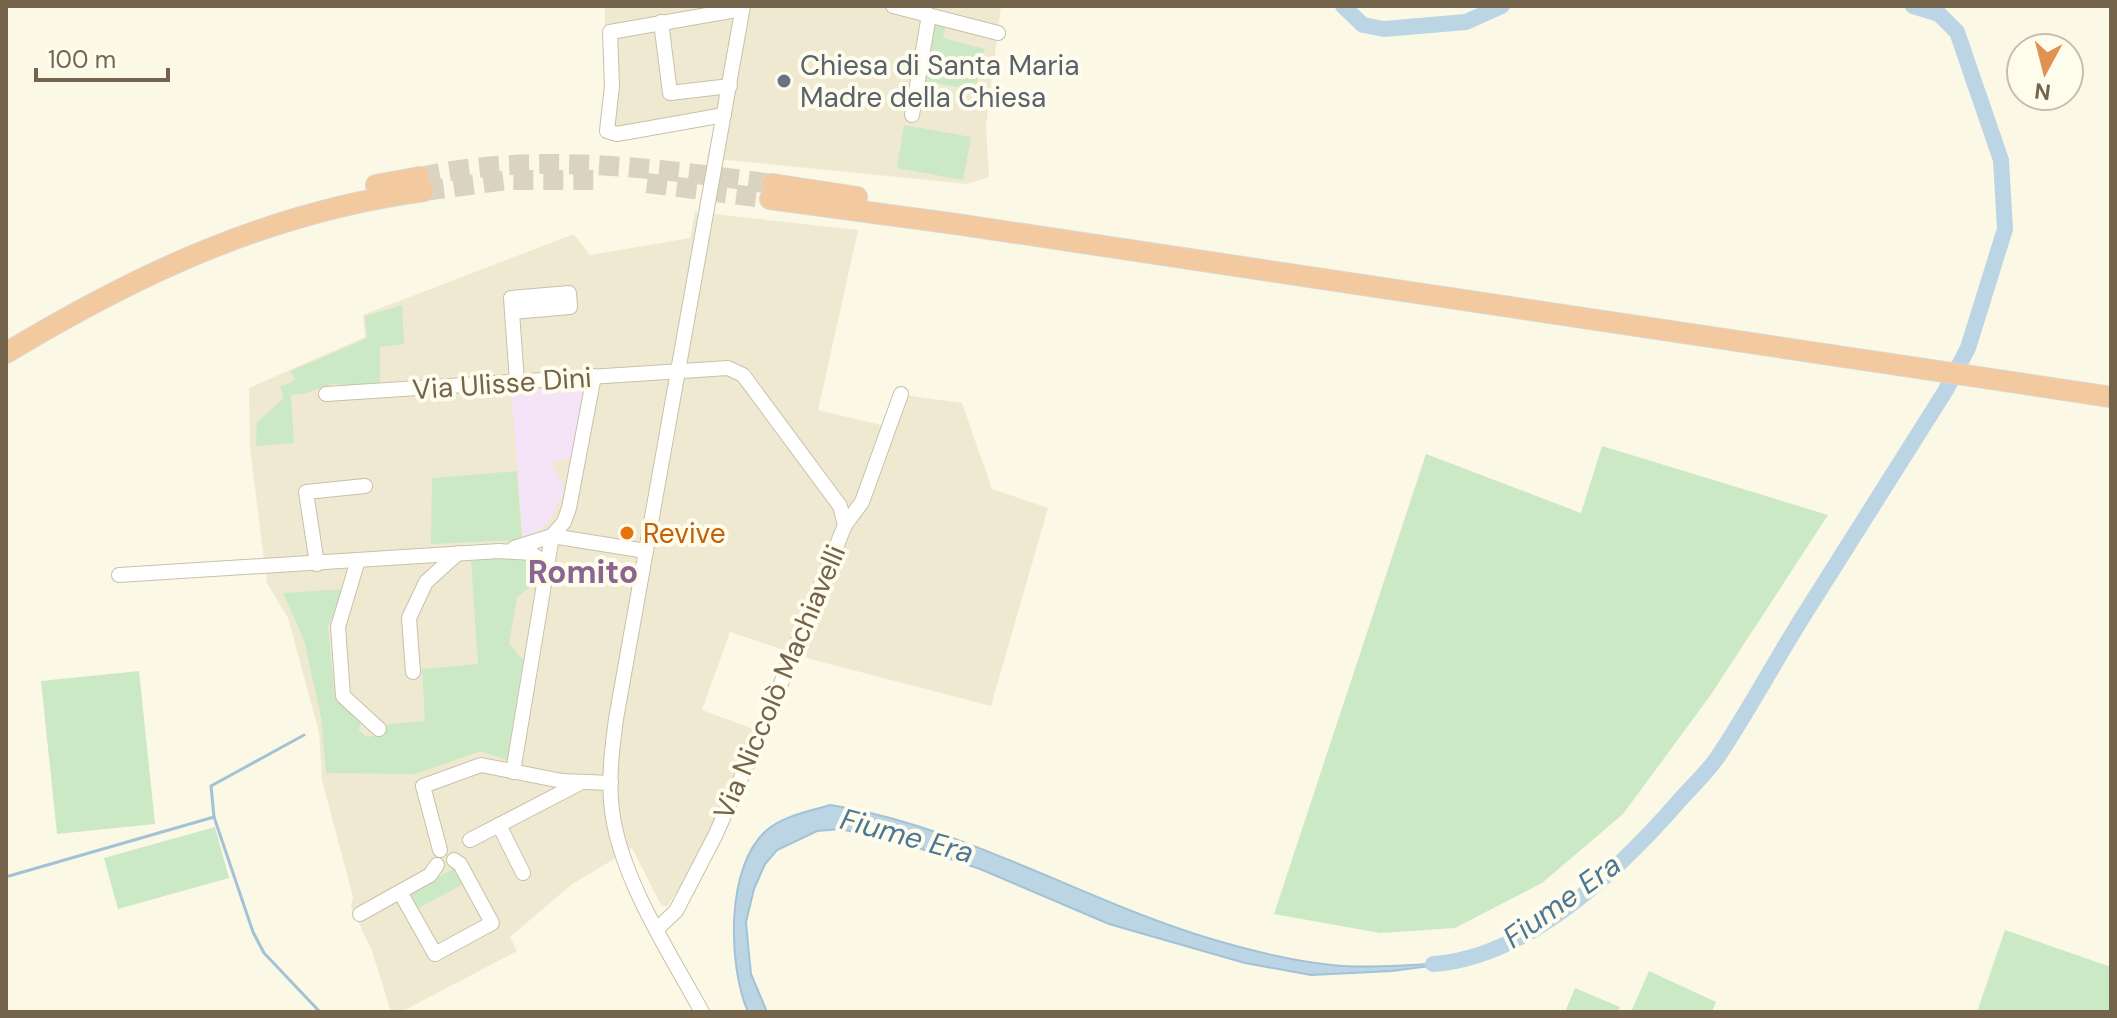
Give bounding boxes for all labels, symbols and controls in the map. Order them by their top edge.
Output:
scale bar [36,32,168,82]
north arrow [2005,32,2085,112]
text: 100 m [48,44,116,75]
place label: Chiesa di Santa Maria Madre della Chiesa [800,47,1080,116]
marker: Chiesa di Santa Maria Madre della Chiesa [775,72,793,90]
text: N [2033,76,2052,107]
street label: Via Ulisse Dini [411,359,593,408]
place label: Revive [643,515,726,552]
marker: Revive [618,524,636,542]
street label: Via Niccolò Machiavelli [705,539,854,825]
district label: Romito [528,551,638,593]
water label: Fiume Era [836,799,978,872]
water label: Fiume Era [1495,845,1628,956]

